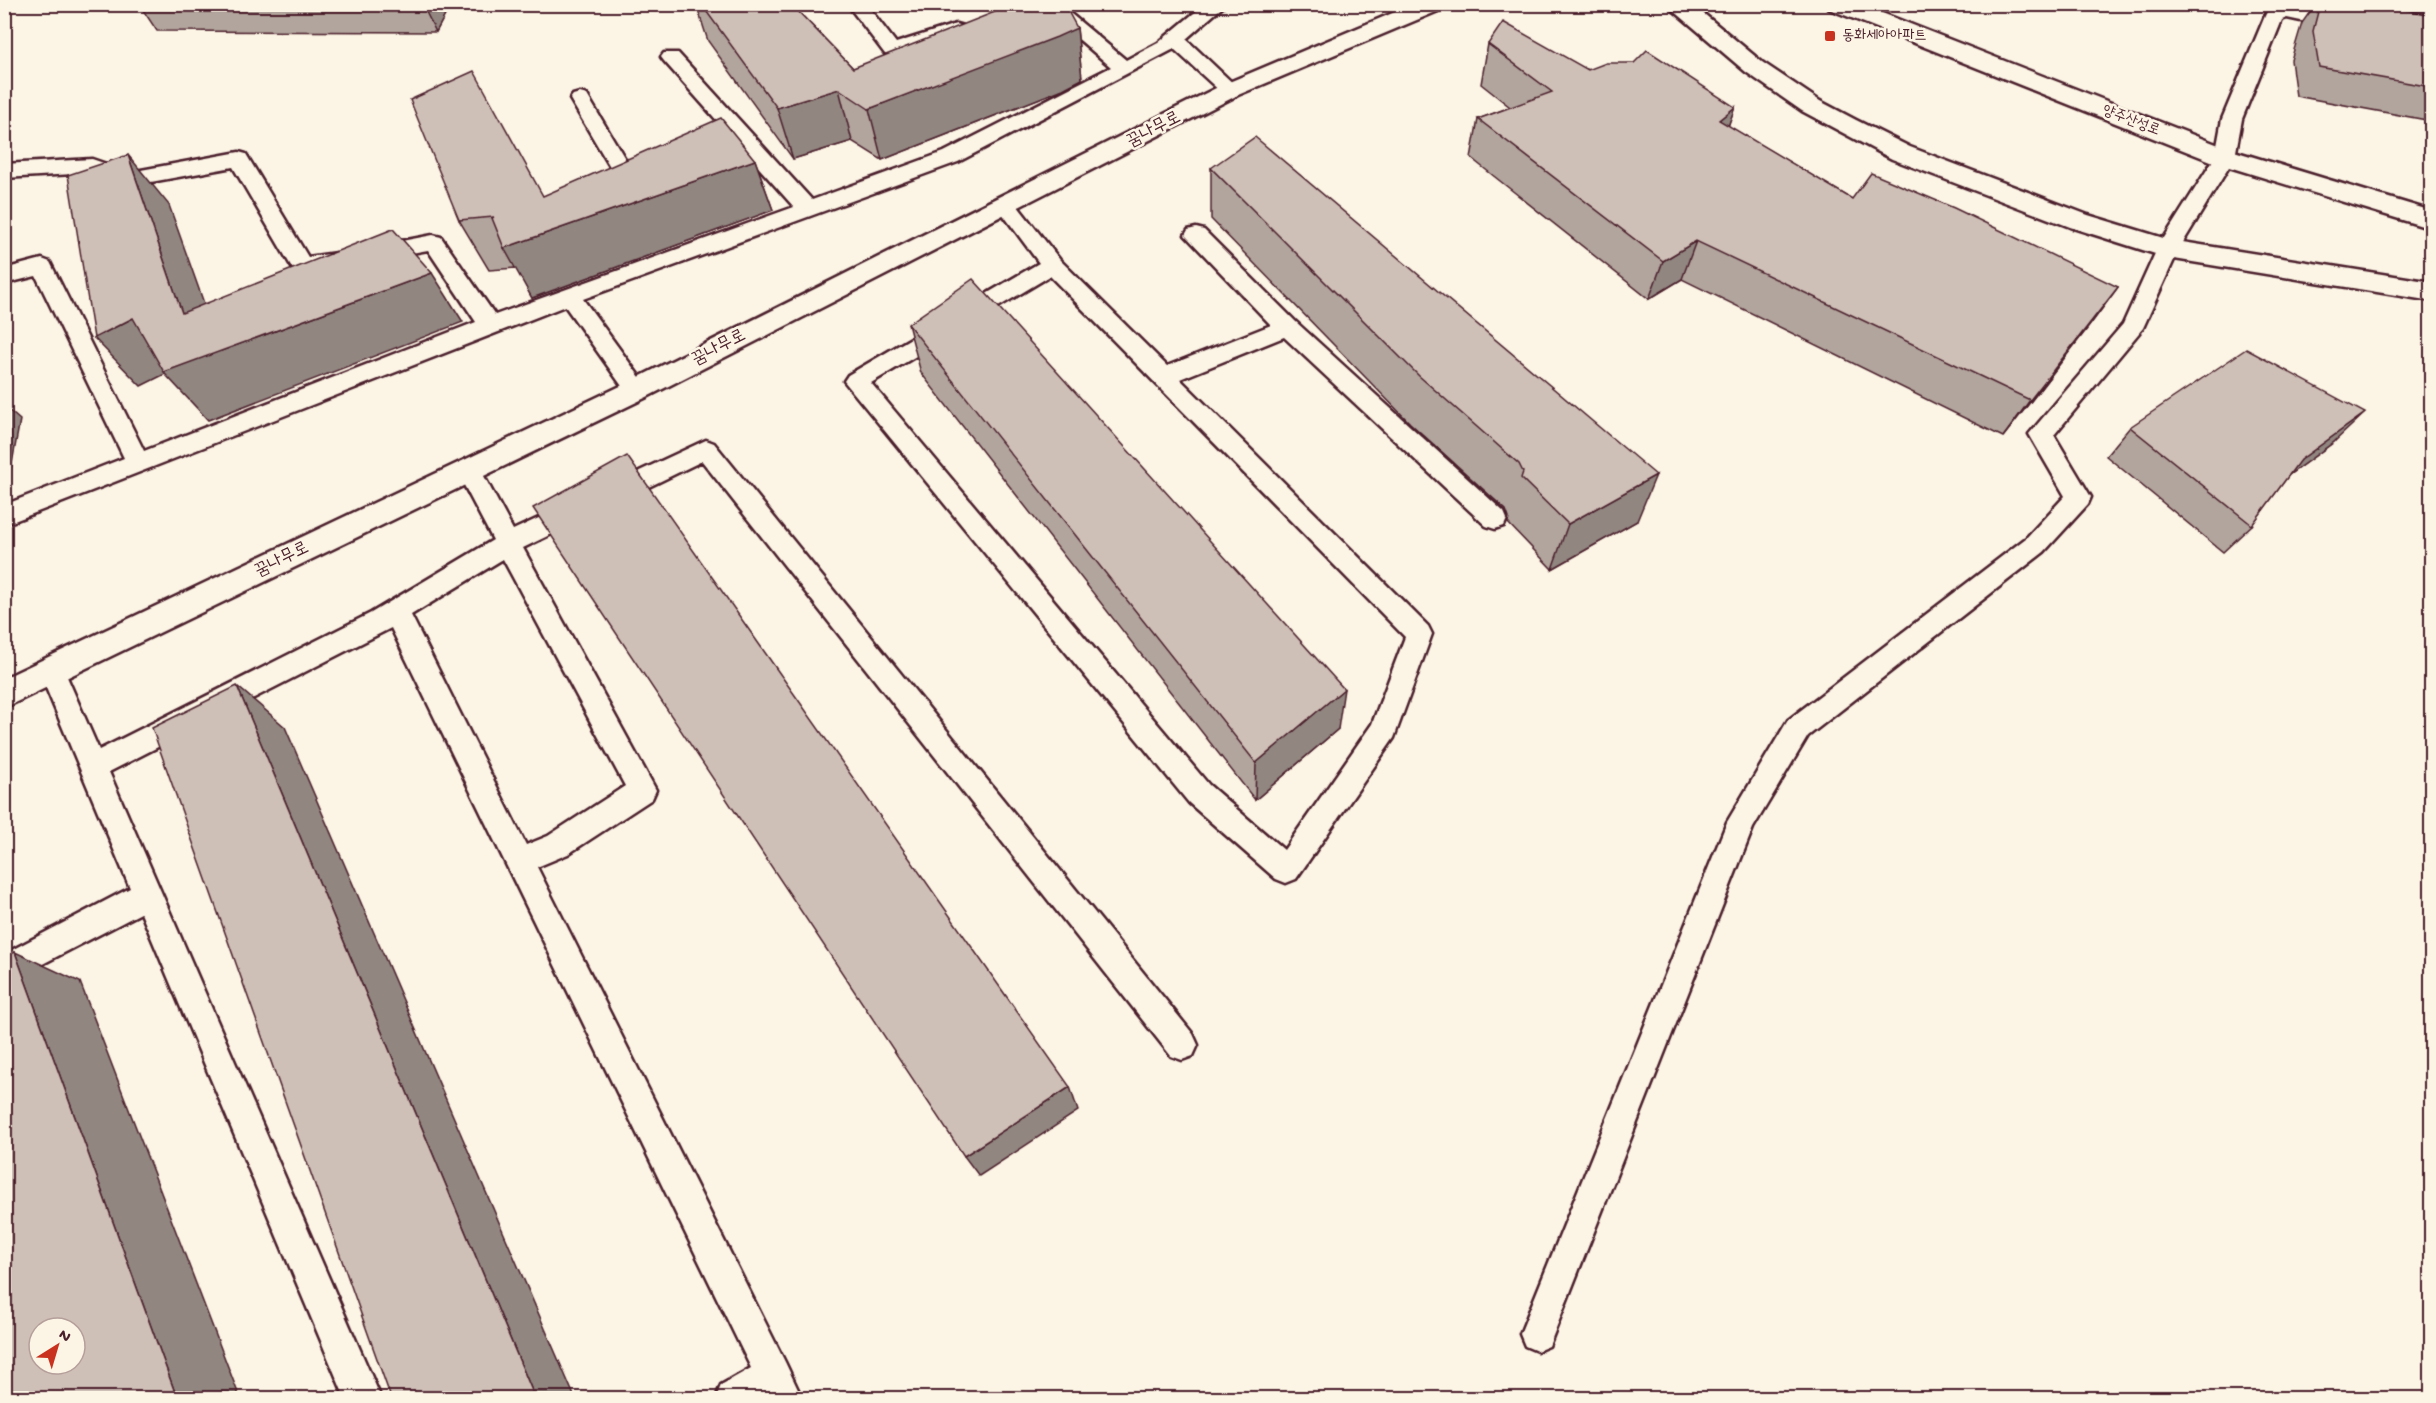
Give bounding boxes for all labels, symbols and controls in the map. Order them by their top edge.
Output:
place label: 동화세아아파트 [1842,27,1927,45]
marker: 동화세아아파트 [1823,29,1837,43]
street label: 양주산성로 [2100,102,2162,140]
street label: 꿈나무로 [1123,107,1185,153]
street label: 꿈나무로 [688,325,750,371]
street label: 꿈나무로 [251,538,313,582]
north arrow [27,1316,87,1376]
text: N [54,1326,74,1348]

